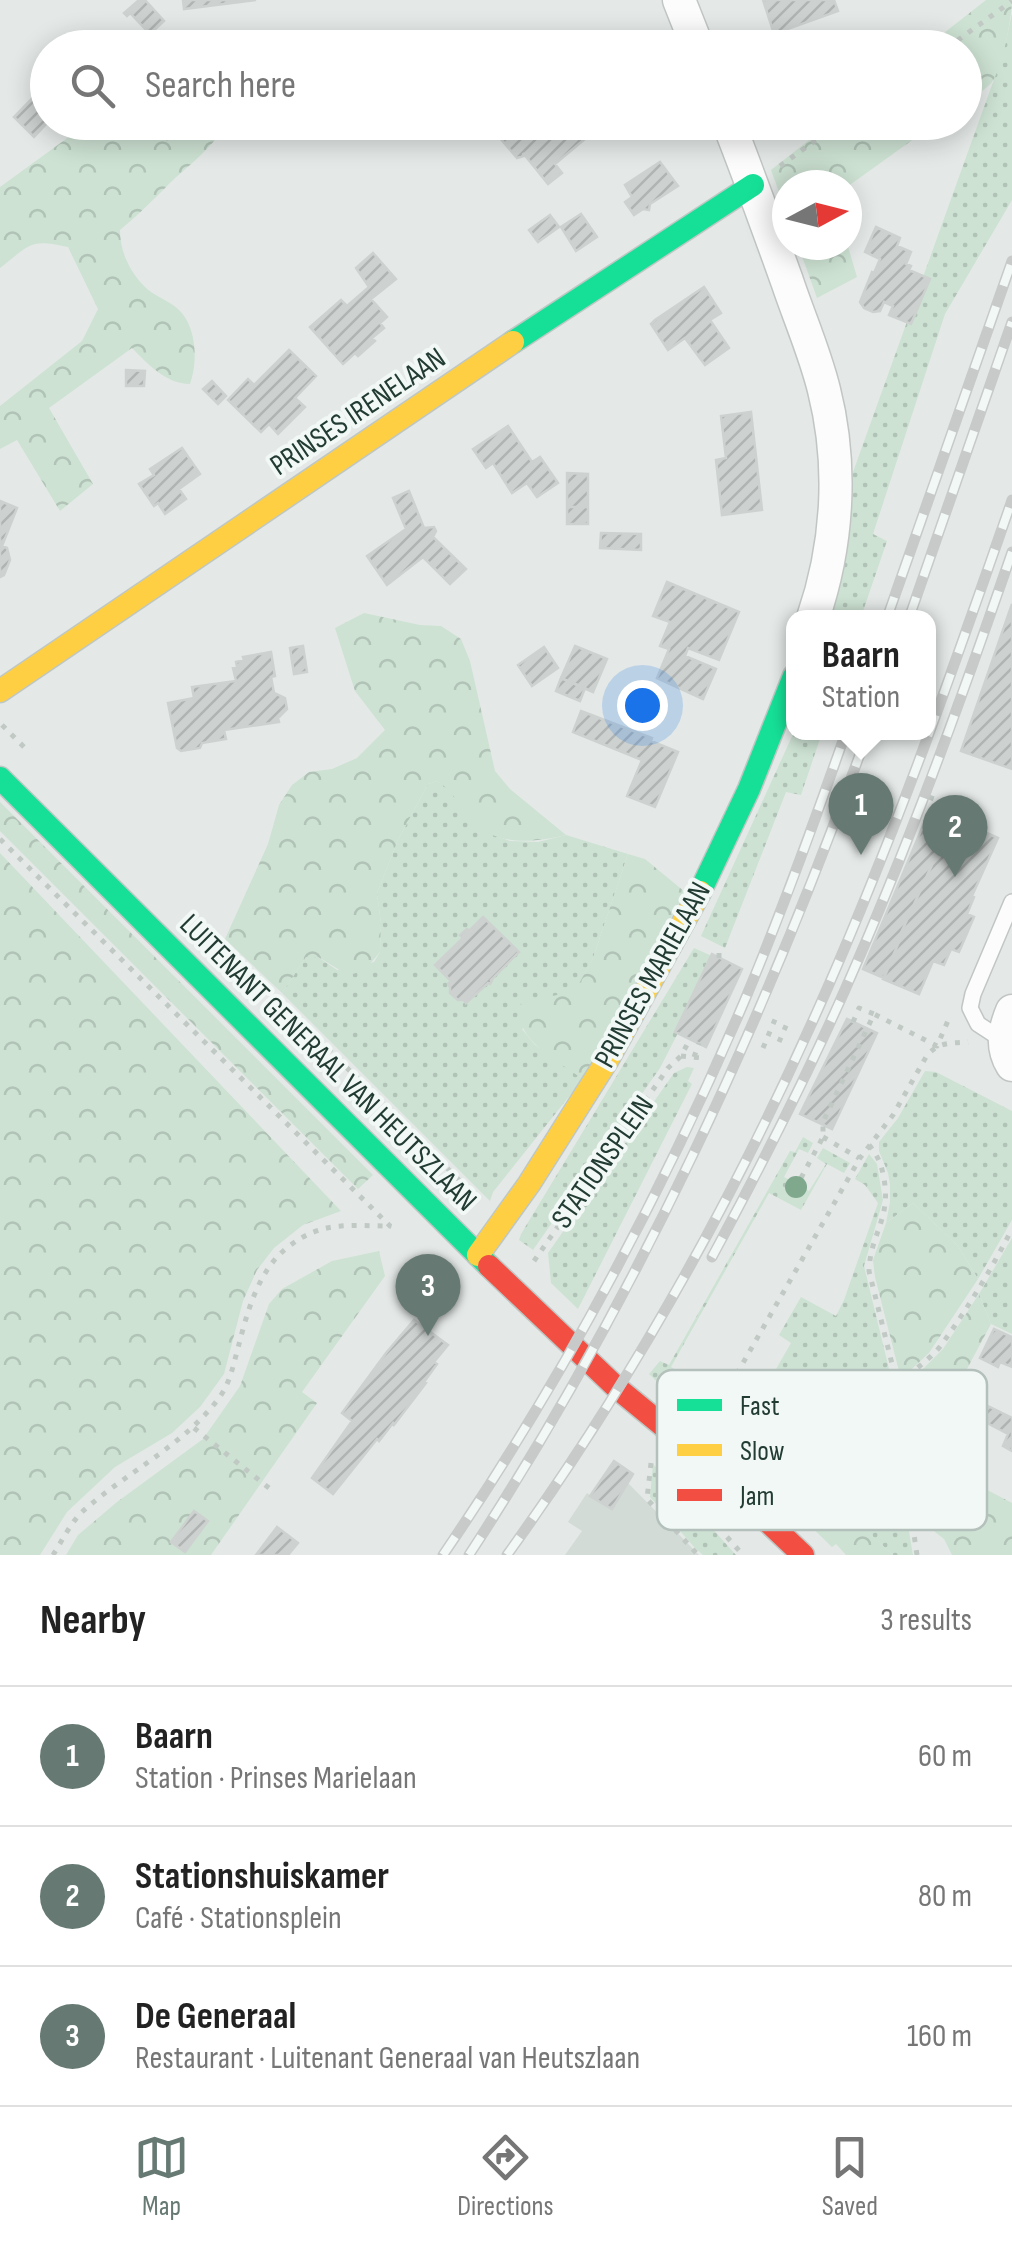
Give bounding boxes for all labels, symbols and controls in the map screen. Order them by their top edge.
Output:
search box [30,30,982,140]
icon: search [65,58,120,113]
text: Search here [145,63,296,108]
north arrow [772,170,862,260]
street label: PRINSES IRENELAAN [264,340,452,484]
popup [786,610,936,740]
text: Baarn [822,633,900,678]
text: Station [822,678,900,717]
your location [617,680,668,731]
pin: 1 [828,772,894,855]
pin: 2 [922,794,988,877]
street label: PRINSES MARIELAAN [587,876,719,1074]
street label: LUITENANT GENERAAL VAN HEUTSZLAAN [172,907,484,1219]
street label: STATIONSPLEIN [544,1089,662,1235]
pin: 3 [396,1254,460,1336]
legend [657,1370,987,1530]
text: Fast [740,1390,779,1423]
text: Slow [740,1435,785,1468]
text: Jam [739,1480,775,1513]
text: Nearby [40,1595,146,1646]
text: 3 results [880,1601,972,1640]
text: Baarn [135,1714,213,1759]
text: 1 [66,1737,79,1776]
text: 60 m [918,1737,972,1776]
text: Station · Prinses Marielaan [135,1759,417,1798]
text: Stationshuiskamer [135,1854,389,1899]
text: 2 [65,1877,80,1916]
text: 80 m [918,1877,972,1916]
text: Café · Stationsplein [135,1899,342,1938]
text: De Generaal [135,1994,296,2039]
text: 3 [65,2017,80,2056]
text: 160 m [907,2017,972,2056]
text: Restaurant · Luitenant Generaal van Heutszlaan [135,2039,640,2078]
tab: Map [134,2130,189,2223]
tab: Directions [457,2130,554,2223]
tab: Saved [822,2130,878,2223]

